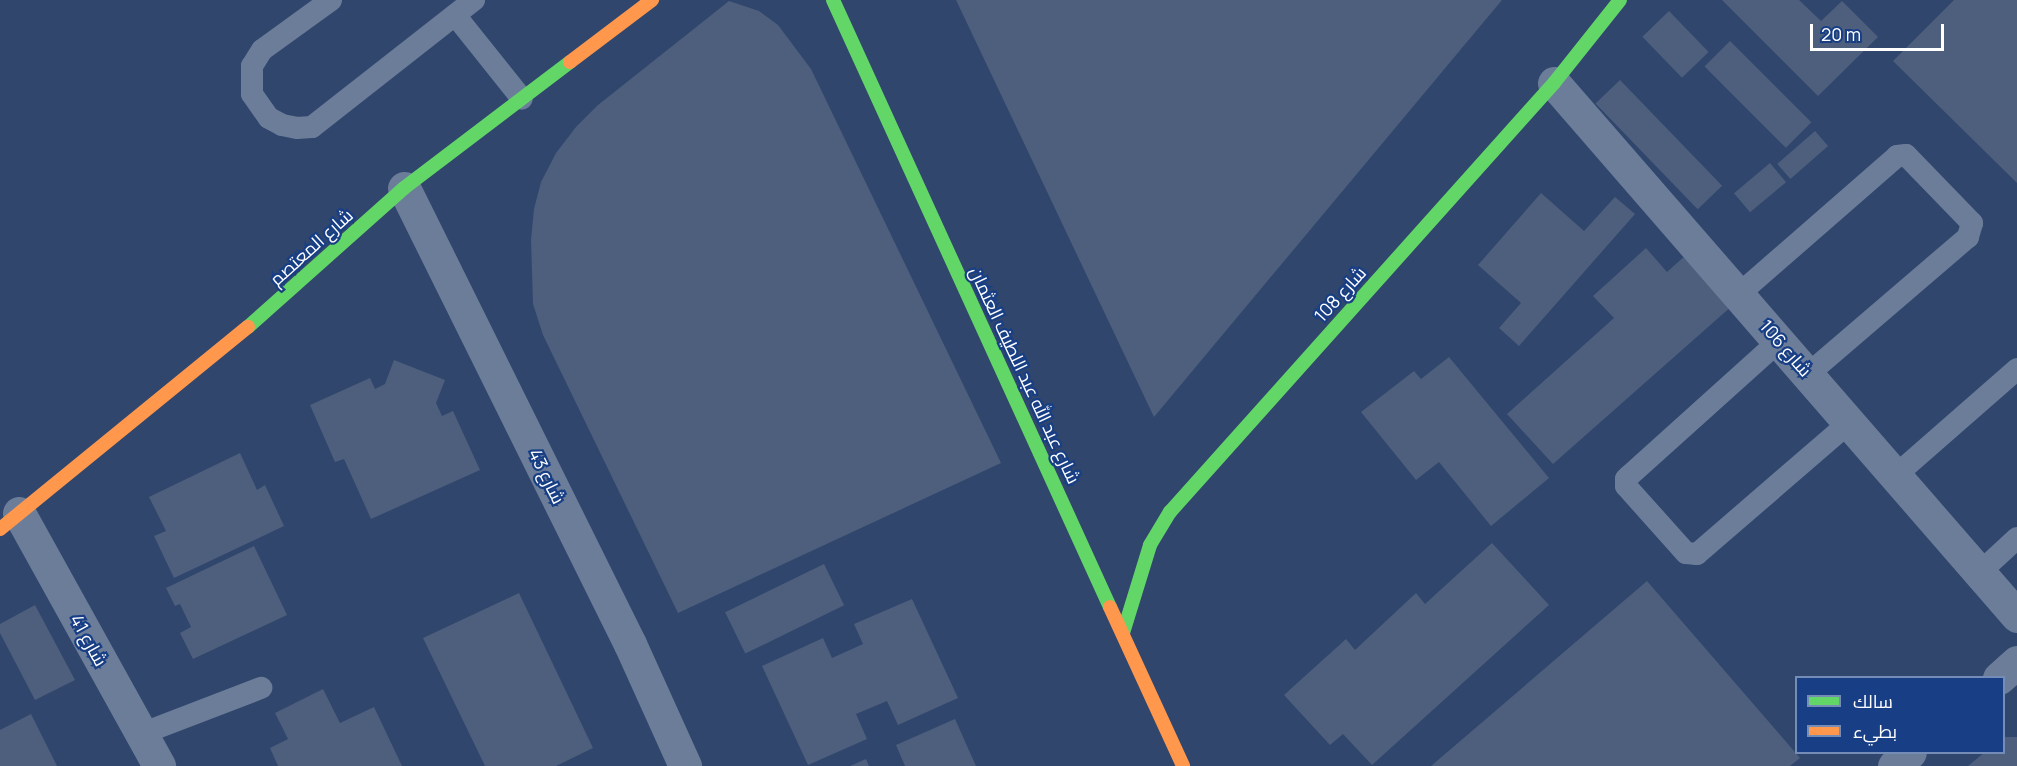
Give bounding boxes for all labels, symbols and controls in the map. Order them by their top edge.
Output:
scale bar [1813,12,1946,50]
text: 20 m [1821,22,1861,46]
street label: شارع المعتصم [265,204,357,290]
street label: شارع 108 [1310,262,1370,326]
street label: شارع عبد الله عبد اللطيف العثمان [965,263,1085,487]
street label: شارع 106 [1756,315,1816,381]
street label: شارع 43 [524,445,570,507]
street label: شارع 41 [66,610,112,670]
legend [1795,676,2005,754]
text: سالك [1853,689,1893,713]
text: بطيء [1853,719,1897,743]

